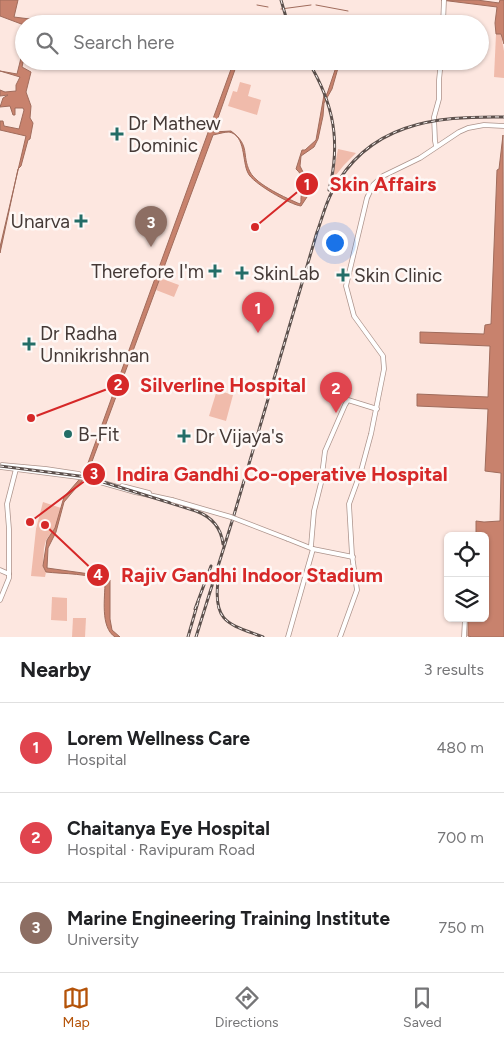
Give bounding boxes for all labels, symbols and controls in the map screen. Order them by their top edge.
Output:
search box [15,15,489,70]
icon: search [33,29,61,57]
text: Search here [73,31,175,54]
place label: Dr Mathew Dominic [128,112,221,157]
marker: Dr Mathew Dominic [110,127,124,141]
callout: Skin Affairs [295,167,447,202]
text: Skin Affairs [330,172,436,196]
text: 1 [304,176,310,194]
pin: 3 [135,206,167,247]
place label: Unarva [11,210,70,233]
marker: Unarva [74,214,88,228]
your location [322,230,348,256]
place label: Therefore I'm [91,260,204,283]
place label: SkinLab [253,262,320,285]
marker: Therefore I'm [208,264,222,278]
place label: Skin Clinic [354,264,442,287]
marker: SkinLab [235,266,249,280]
marker: Skin Clinic [336,268,350,282]
pin: 1 [242,292,274,333]
place label: Dr Radha Unnikrishnan [40,322,149,367]
marker: Dr Radha Unnikrishnan [22,337,36,351]
callout: Silverline Hospital [105,367,316,402]
pin: 2 [320,372,352,413]
text: Silverline Hospital [140,373,306,397]
text: 2 [114,376,123,394]
place label: B-Fit [78,423,119,446]
place label: Dr Vijaya's [195,425,284,448]
marker: B-Fit [62,428,74,440]
marker: Dr Vijaya's [177,429,191,443]
callout: Indira Gandhi Co-operative Hospital [81,456,457,491]
text: Indira Gandhi Co-operative Hospital [116,462,448,486]
text: 3 [90,465,98,483]
map controls [444,532,489,622]
button: locate [444,532,489,577]
callout: Rajiv Gandhi Indoor Stadium [86,557,393,592]
text: Rajiv Gandhi Indoor Stadium [121,563,383,587]
text: 4 [93,566,103,584]
button: layers [444,577,489,622]
text: Nearby [20,657,91,682]
text: 3 results [424,660,484,679]
text: Lorem Wellness Care [67,727,250,750]
text: 1 [33,738,39,757]
text: 480 m [436,738,484,757]
text: Hospital [67,750,127,769]
text: Chaitanya Eye Hospital [67,817,270,840]
text: 2 [31,828,41,847]
text: 700 m [437,828,484,847]
text: Hospital · Ravipuram Road [67,840,255,859]
text: Marine Engineering Training Institute [67,907,390,930]
text: 3 [32,918,40,937]
text: 750 m [438,918,484,937]
text: University [67,930,139,949]
tab: Map [62,984,90,1031]
tab: Directions [215,984,279,1031]
tab: Saved [403,984,442,1031]

